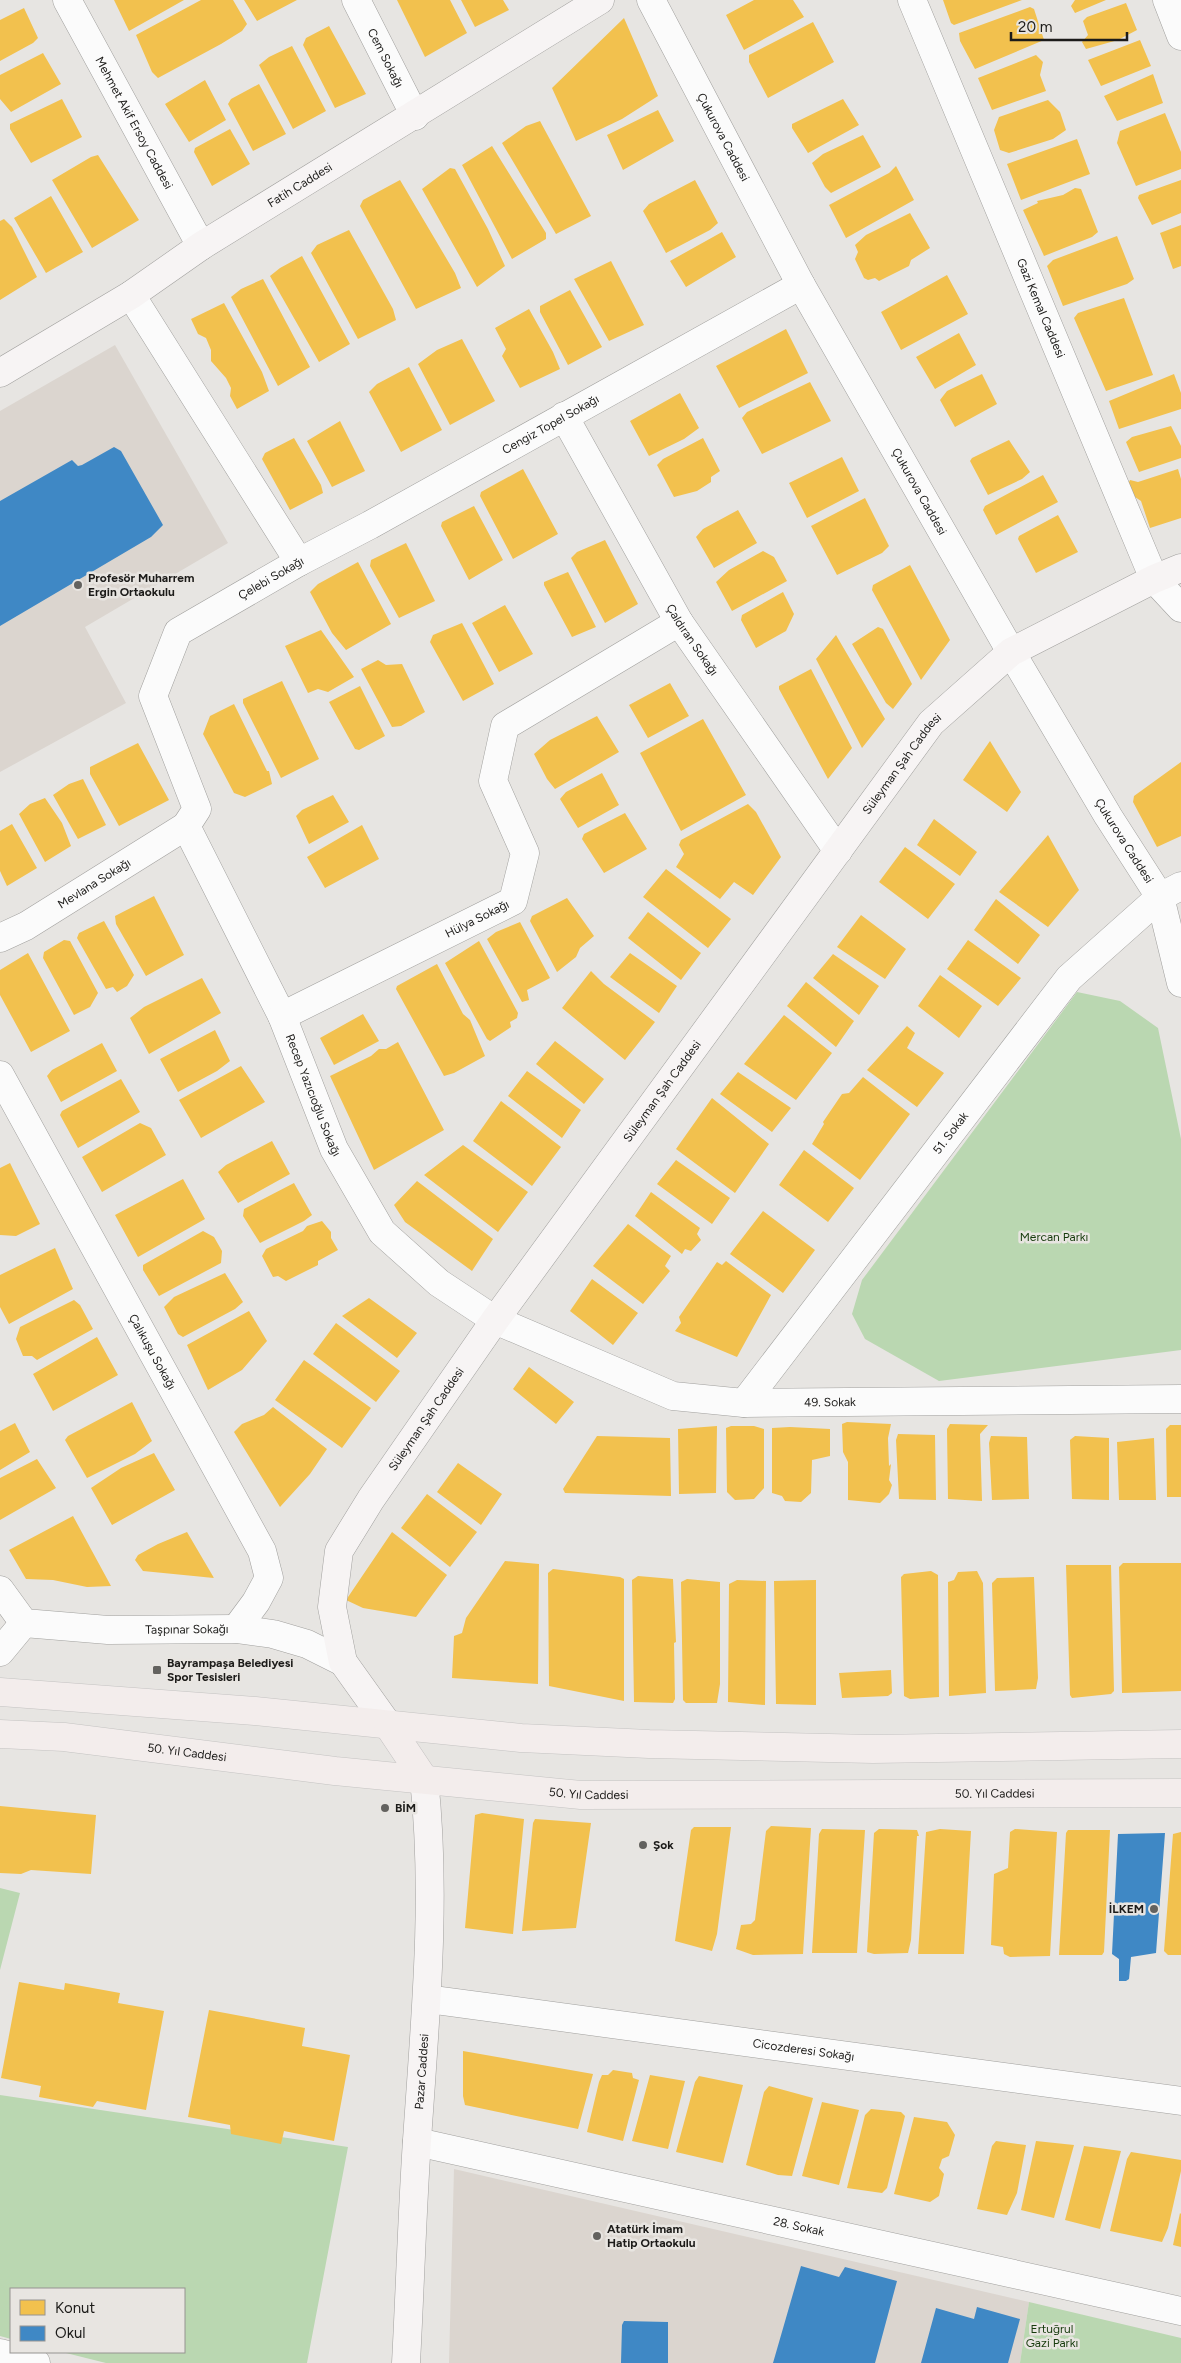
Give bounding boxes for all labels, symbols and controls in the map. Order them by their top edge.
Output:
scale bar [1011,10,1127,42]
text: 20 m [1018,18,1052,36]
street label: Cem Sokağı [365,26,406,90]
street label: Mehmet Akif Ersoy Caddesi [92,54,176,192]
street label: Çukurova Caddesi [694,91,752,184]
street label: Fatih Caddesi [265,160,335,210]
street label: Gazi Kemal Caddesi [1014,256,1068,360]
street label: Cengiz Topel Sokağı [500,392,601,457]
street label: Çukurova Caddesi [889,446,950,537]
street label: Çelebi Sokağı [236,554,306,603]
place label: Profesör Muharrem Ergin Ortaokulu [88,571,194,599]
marker: Profesör Muharrem Ergin Ortaokulu [72,579,84,591]
street label: Çaldıran Sokağı [663,602,721,678]
street label: Süleyman Şah Caddesi [860,710,944,817]
street label: Çukurova Caddesi [1092,796,1156,886]
street label: Mevlana Sokağı [55,855,133,911]
street label: Hülya Sokağı [443,897,511,941]
street label: Recep Yazıcıoğlu Sokağı [283,1032,344,1159]
street label: Süleyman Şah Caddesi [620,1038,704,1145]
street label: 51. Sokak [930,1109,971,1157]
park label: Mercan Parkı [1020,1230,1088,1244]
street label: Çalıkuşu Sokağı [126,1312,179,1392]
street label: Süleyman Şah Caddesi [386,1365,467,1474]
street label: 49. Sokak [804,1395,856,1409]
street label: Taşpınar Sokağı [145,1622,229,1637]
place label: Bayrampaşa Belediyesi Spor Tesisleri [167,1656,294,1684]
marker: Bayrampaşa Belediyesi Spor Tesisleri [151,1664,163,1676]
street label: 50. Yıl Caddesi [147,1741,227,1764]
street label: 50. Yıl Caddesi [548,1785,628,1802]
street label: 50. Yıl Caddesi [955,1786,1034,1801]
place label: BİM [395,1801,416,1815]
marker: BİM [379,1802,391,1814]
place label: Şok [653,1838,674,1852]
marker: Şok [637,1839,649,1851]
place label: İLKEM [1109,1902,1144,1916]
marker: İLKEM [1148,1903,1160,1915]
street label: Pazar Caddesi [412,2033,431,2110]
street label: Cicozderesi Sokağı [752,2036,855,2064]
street label: 28. Sokak [772,2214,826,2239]
place label: Atatürk İmam Hatip Ortaokulu [607,2222,696,2250]
marker: Atatürk İmam Hatip Ortaokulu [591,2230,603,2242]
legend [10,2288,185,2353]
text: Konut [55,2299,95,2317]
park label: Ertuğrul Gazi Parkı [1026,2322,1078,2350]
text: Okul [55,2324,86,2342]

